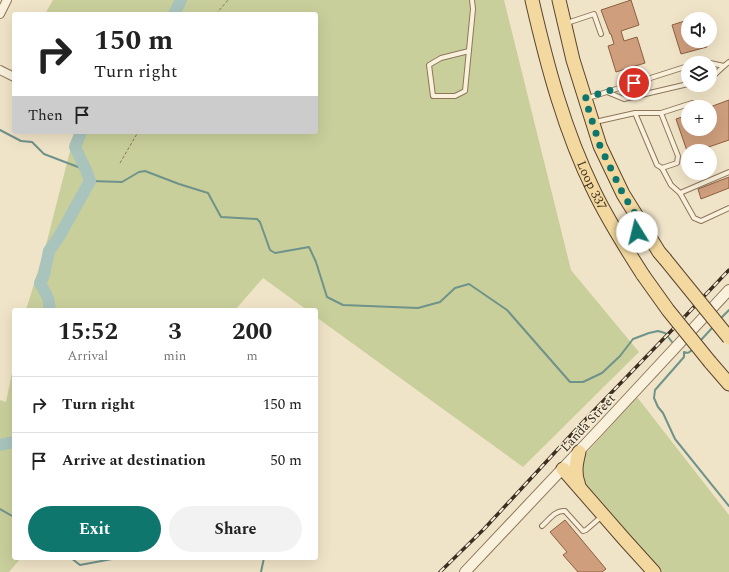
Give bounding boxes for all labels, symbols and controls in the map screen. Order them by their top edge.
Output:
map controls [681,12,717,180]
button: sound [681,12,717,48]
text: 150 m [94,19,173,62]
icon: right [28,28,80,80]
button: layers [681,56,717,92]
text: Turn right [94,58,177,85]
pin [617,66,651,100]
icon: arrive [623,72,645,94]
button: + [681,100,717,136]
text: Then [28,104,63,127]
icon: arrive [71,104,93,126]
button: − [681,144,717,180]
street label: Loop 337 [571,157,612,213]
position arrow [616,211,658,253]
text: 15:52 [58,314,118,350]
text: 3 [168,314,182,350]
text: 200 [232,314,272,350]
text: Arrival [68,346,108,366]
text: min [164,346,186,366]
text: m [247,346,258,366]
street label: Landa Street [556,389,621,457]
text: Turn right [62,393,135,416]
text: 150 m [263,393,302,416]
icon: right [28,394,50,416]
text: Arrive at destination [62,449,206,472]
text: 50 m [270,449,302,472]
icon: arrive [28,450,50,472]
button: Exit [28,506,161,552]
button: Share [169,506,302,552]

